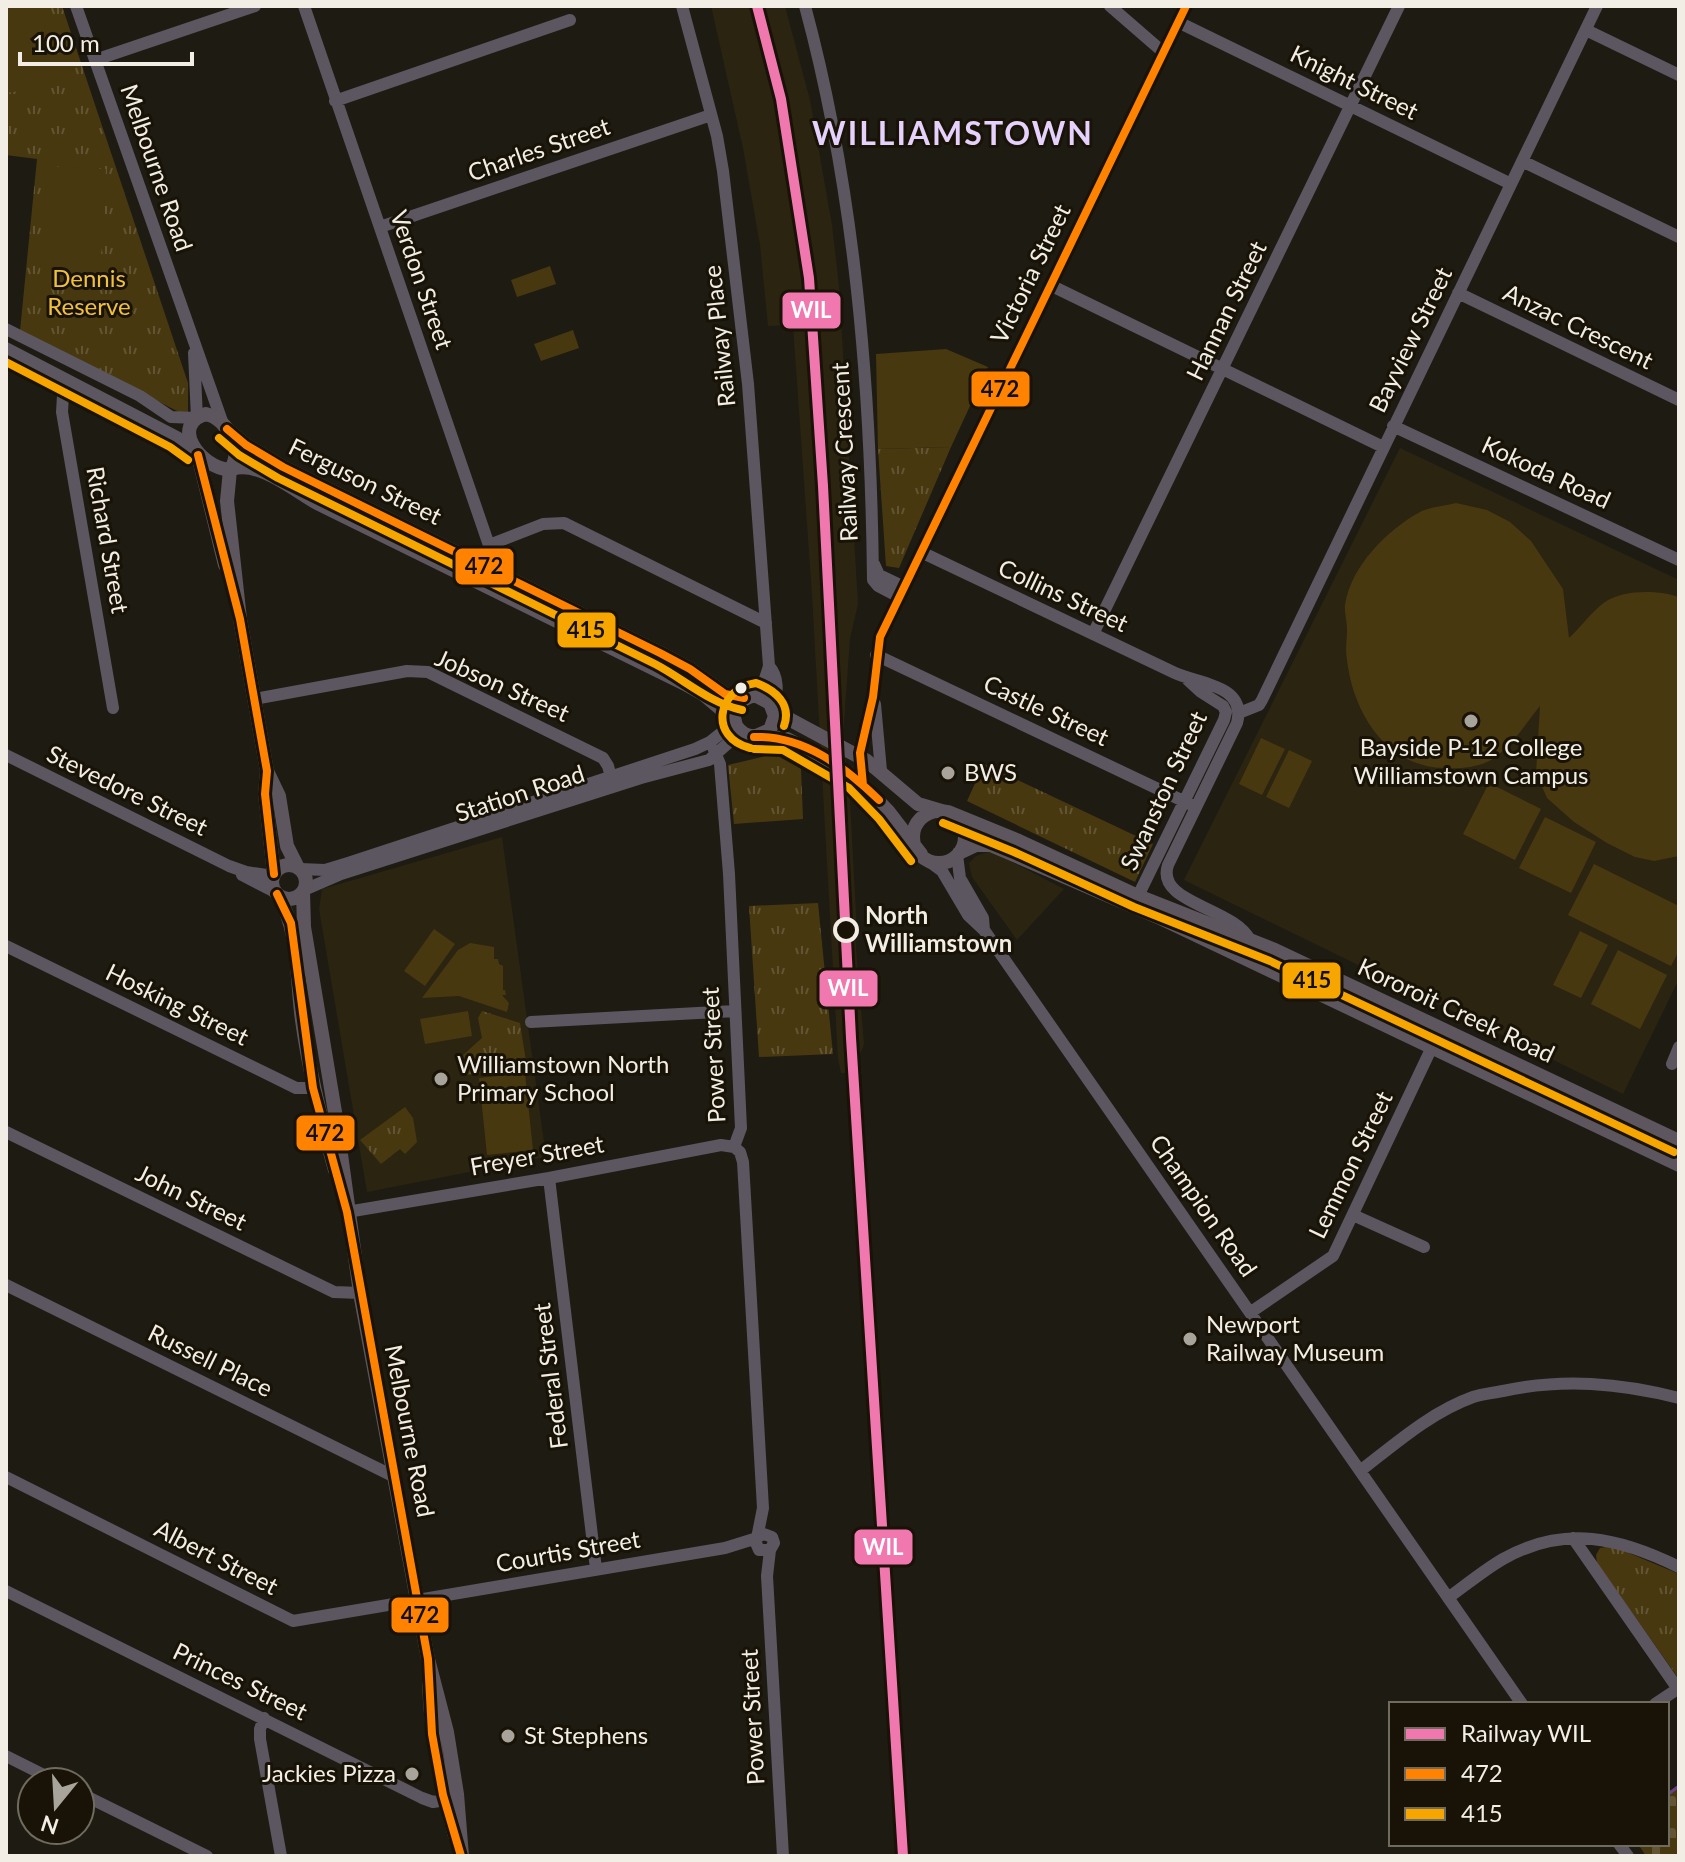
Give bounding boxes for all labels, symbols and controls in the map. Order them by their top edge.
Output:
scale bar [20,16,192,66]
text: 100 m [32,28,100,57]
street label: Knight Street [1286,38,1424,125]
street label: Melbourne Road [115,80,200,255]
street label: Charles Street [464,111,614,186]
district label: WILLIAMSTOWN [812,113,1094,152]
street label: Victoria Street [983,199,1076,348]
street label: Verdon Street [385,206,460,353]
street label: Hannan Street [1179,236,1272,385]
street label: Bayview Street [1362,262,1457,417]
park label: Dennis Reserve [47,263,131,320]
street label: Railway Place [697,264,740,408]
street label: Anzac Crescent [1499,277,1659,375]
line badge: WIL [781,291,842,330]
text: WIL [790,296,832,323]
street label: Railway Crescent [824,361,863,542]
line badge: 472 [970,370,1031,408]
text: 472 [981,375,1019,402]
street label: Kokoda Road [1478,429,1616,514]
street label: Ferguson Street [285,431,447,530]
street label: Richard Street [81,464,136,616]
line badge: 472 [454,547,515,586]
text: 472 [465,552,503,579]
street label: Collins Street [994,552,1133,637]
line badge: 415 [556,611,617,649]
text: 415 [567,616,605,643]
street label: Jobson Street [431,642,574,727]
street label: Castle Street [979,668,1114,751]
unlabelled marker [733,680,749,696]
street label: Swanston Street [1113,706,1212,874]
marker: Bayside P-12 College Williamstown Campus [1462,712,1480,730]
place label: Bayside P-12 College Williamstown Campus [1354,732,1588,789]
street label: Stevedore Street [42,738,213,841]
place label: BWS [964,757,1017,786]
street label: Station Road [451,758,588,827]
marker: BWS [939,764,957,782]
place label: North Williamstown [865,900,1012,957]
marker: North Williamstown [834,918,858,942]
street label: Kororoit Creek Road [1354,951,1560,1068]
street label: Hosking Street [102,957,254,1051]
line badge: 415 [1281,961,1342,1000]
text: 415 [1293,966,1331,993]
line badge: WIL [818,969,879,1008]
text: WIL [827,974,869,1001]
street label: Power Street [694,986,731,1124]
place label: Williamstown North Primary School [457,1049,669,1106]
marker: Williamstown North Primary School [432,1070,450,1088]
street label: Lemmon Street [1302,1086,1398,1243]
line badge: 472 [295,1114,356,1152]
text: 472 [306,1119,344,1146]
street label: Freyer Street [468,1128,606,1181]
street label: Champion Road [1145,1129,1264,1282]
street label: John Street [132,1157,252,1236]
street label: Federal Street [526,1301,573,1451]
place label: Newport Railway Museum [1206,1309,1384,1366]
street label: Russell Place [144,1317,278,1402]
marker: Newport Railway Museum [1181,1330,1199,1348]
street label: Melbourne Road [380,1342,441,1519]
street label: Albert Street [150,1513,284,1600]
street label: Courtis Street [493,1523,643,1577]
line badge: WIL [853,1528,914,1566]
text: WIL [862,1533,904,1560]
line badge: 472 [390,1596,450,1634]
text: 472 [401,1601,439,1628]
street label: Princes Street [169,1636,313,1726]
street label: Power Street [733,1648,770,1786]
legend [1389,1702,1669,1846]
text: Railway WIL [1461,1718,1591,1747]
place label: St Stephens [524,1720,648,1749]
marker: St Stephens [499,1727,517,1745]
place label: Jackies Pizza [262,1758,396,1787]
text: 472 [1461,1758,1503,1787]
marker: Jackies Pizza [403,1765,421,1783]
north arrow [16,1766,96,1846]
text: 415 [1461,1798,1503,1827]
text: N [37,1810,62,1841]

